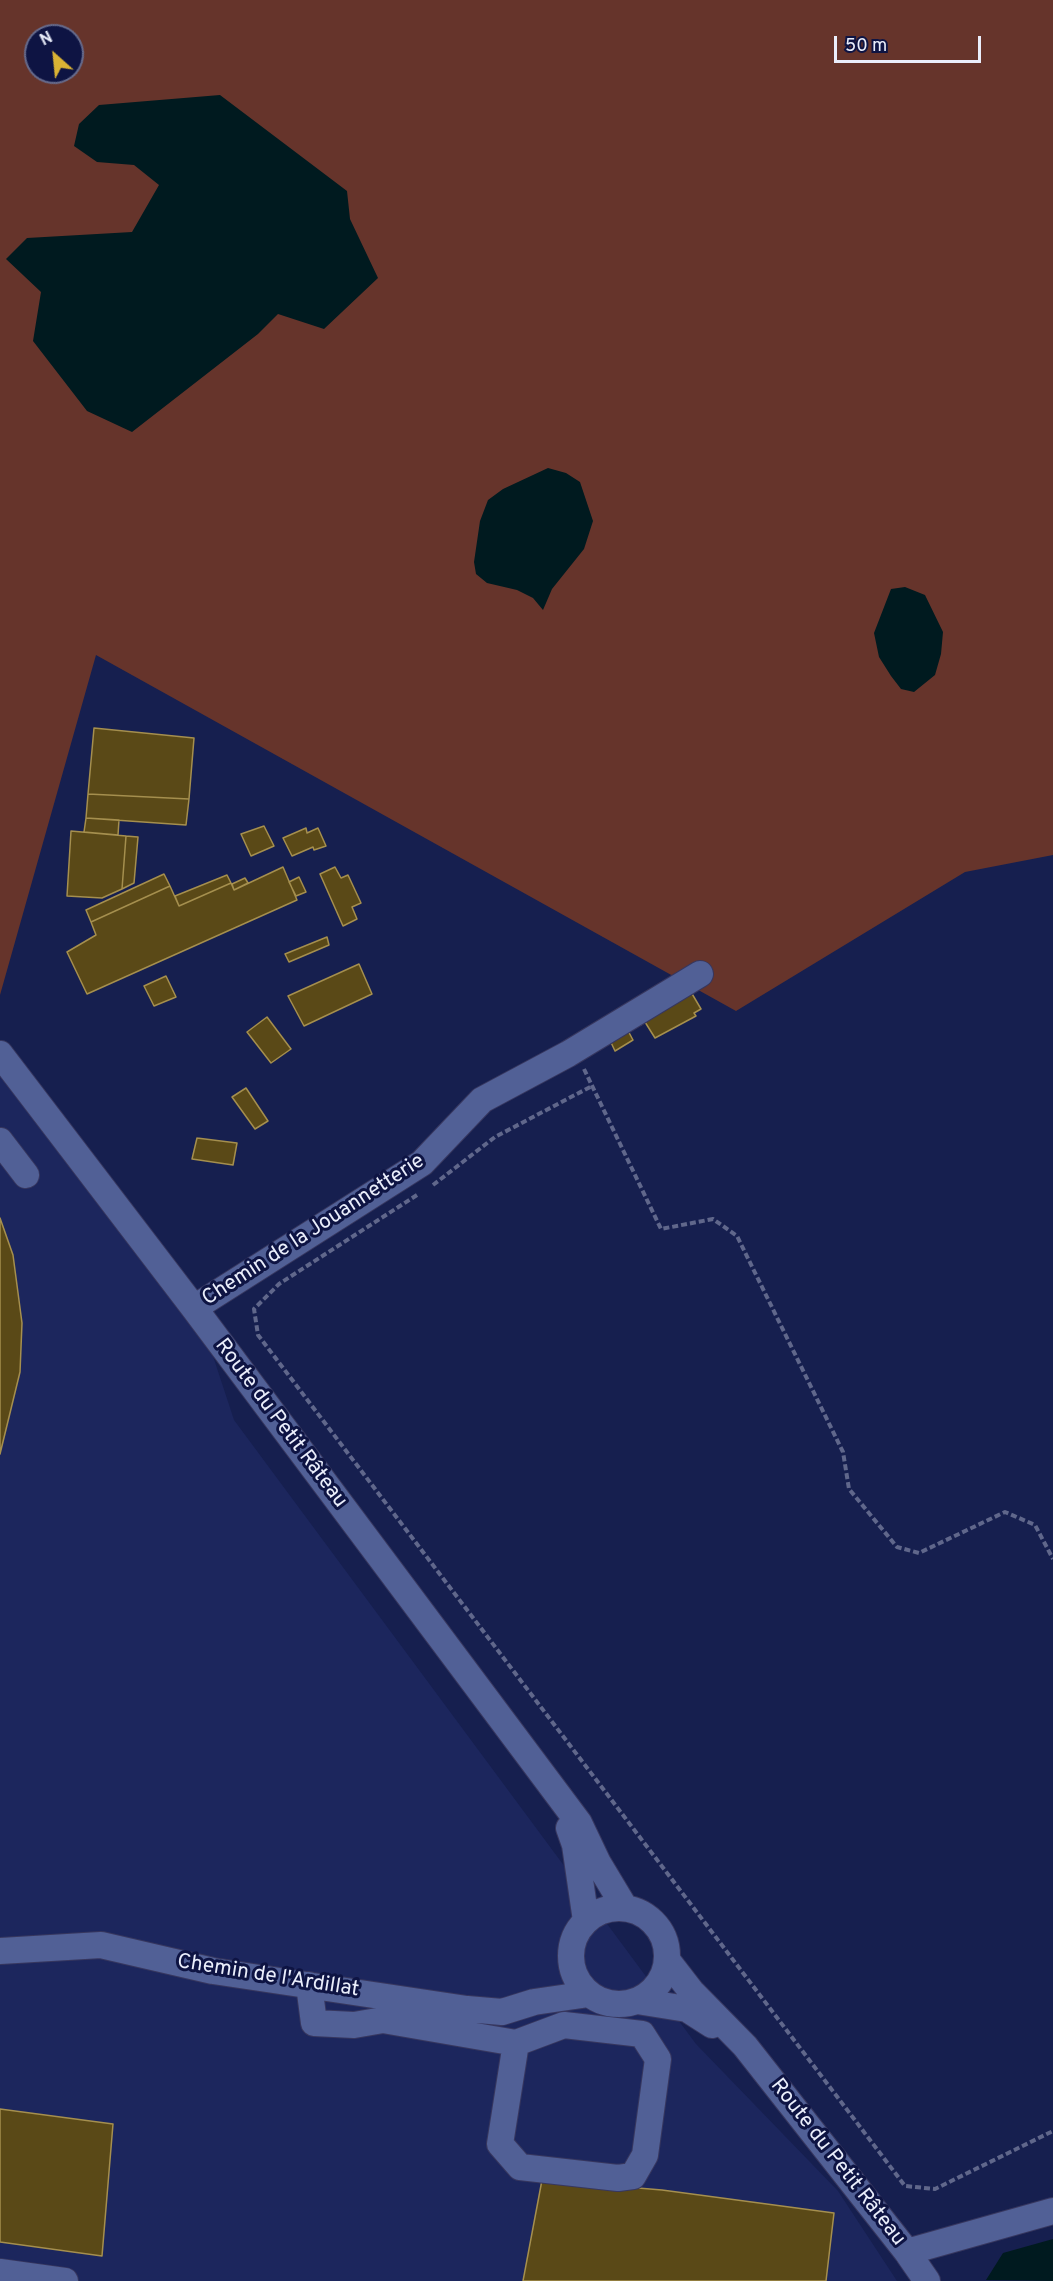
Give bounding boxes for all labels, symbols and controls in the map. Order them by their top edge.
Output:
north arrow [24,24,84,84]
scale bar [837,24,984,62]
text: N [37,28,56,51]
text: 50 m [845,35,887,58]
street label: Chemin de la Jouannetterie [198,1150,430,1312]
street label: Route du Petit Râteau [208,1334,352,1514]
street label: Chemin de l'Ardillat [175,1950,361,2004]
street label: Route du Petit Râteau [764,2074,910,2252]

